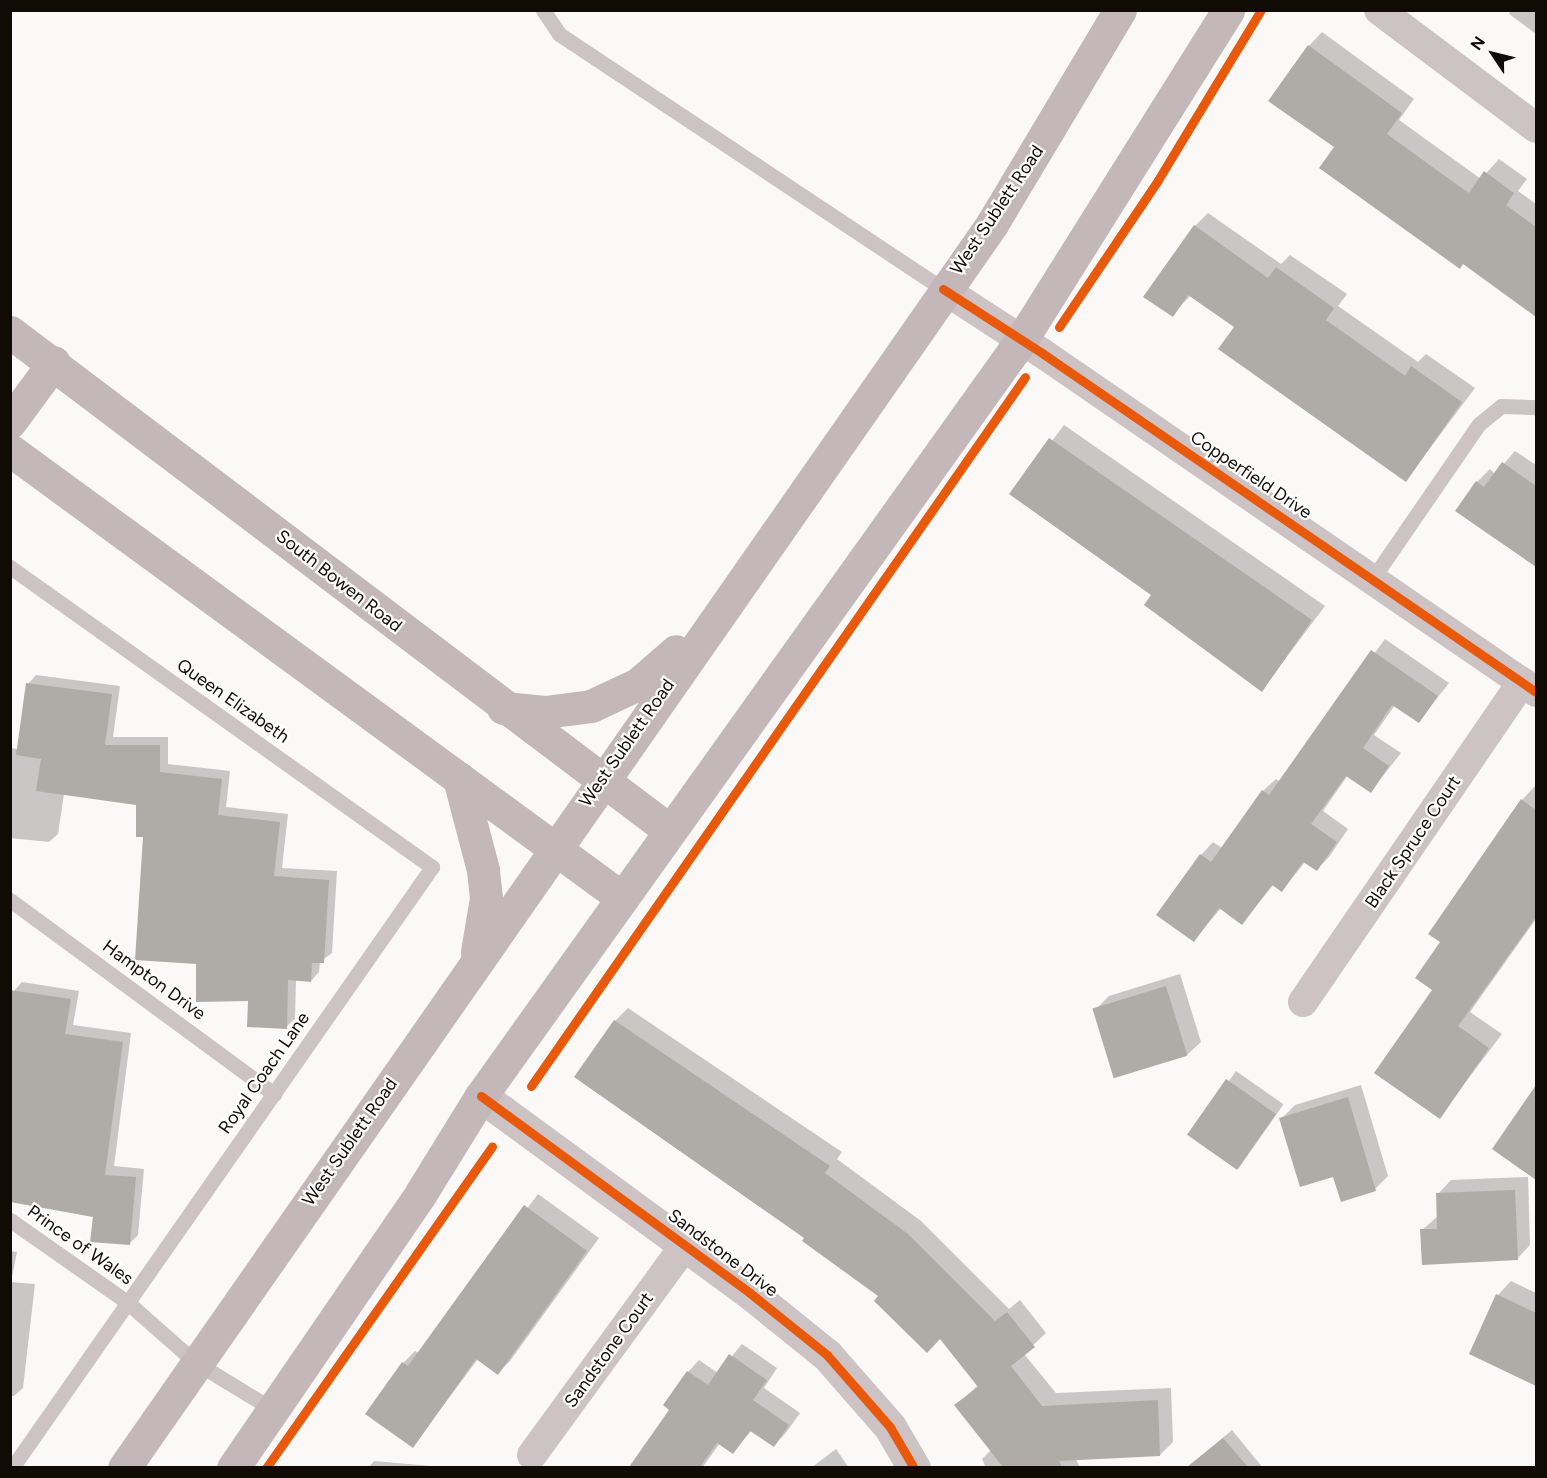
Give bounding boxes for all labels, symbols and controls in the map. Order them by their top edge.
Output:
north arrow [1463,24,1523,84]
text: N [1467,33,1489,54]
street label: West Sublett Road [946,141,1048,279]
street label: Copperfield Drive [1186,426,1316,524]
street label: South Bowen Road [272,525,406,637]
street label: Queen Elizabeth [173,654,293,748]
street label: West Sublett Road [575,675,679,811]
street label: Black Spruce Court [1361,772,1465,912]
street label: Hampton Drive [98,935,210,1025]
street label: Royal Coach Lane [214,1008,314,1138]
street label: West Sublett Road [298,1074,402,1210]
street label: Prince of Wales [23,1201,137,1289]
street label: Sandstone Drive [664,1205,782,1301]
street label: Sandstone Court [560,1288,658,1412]

